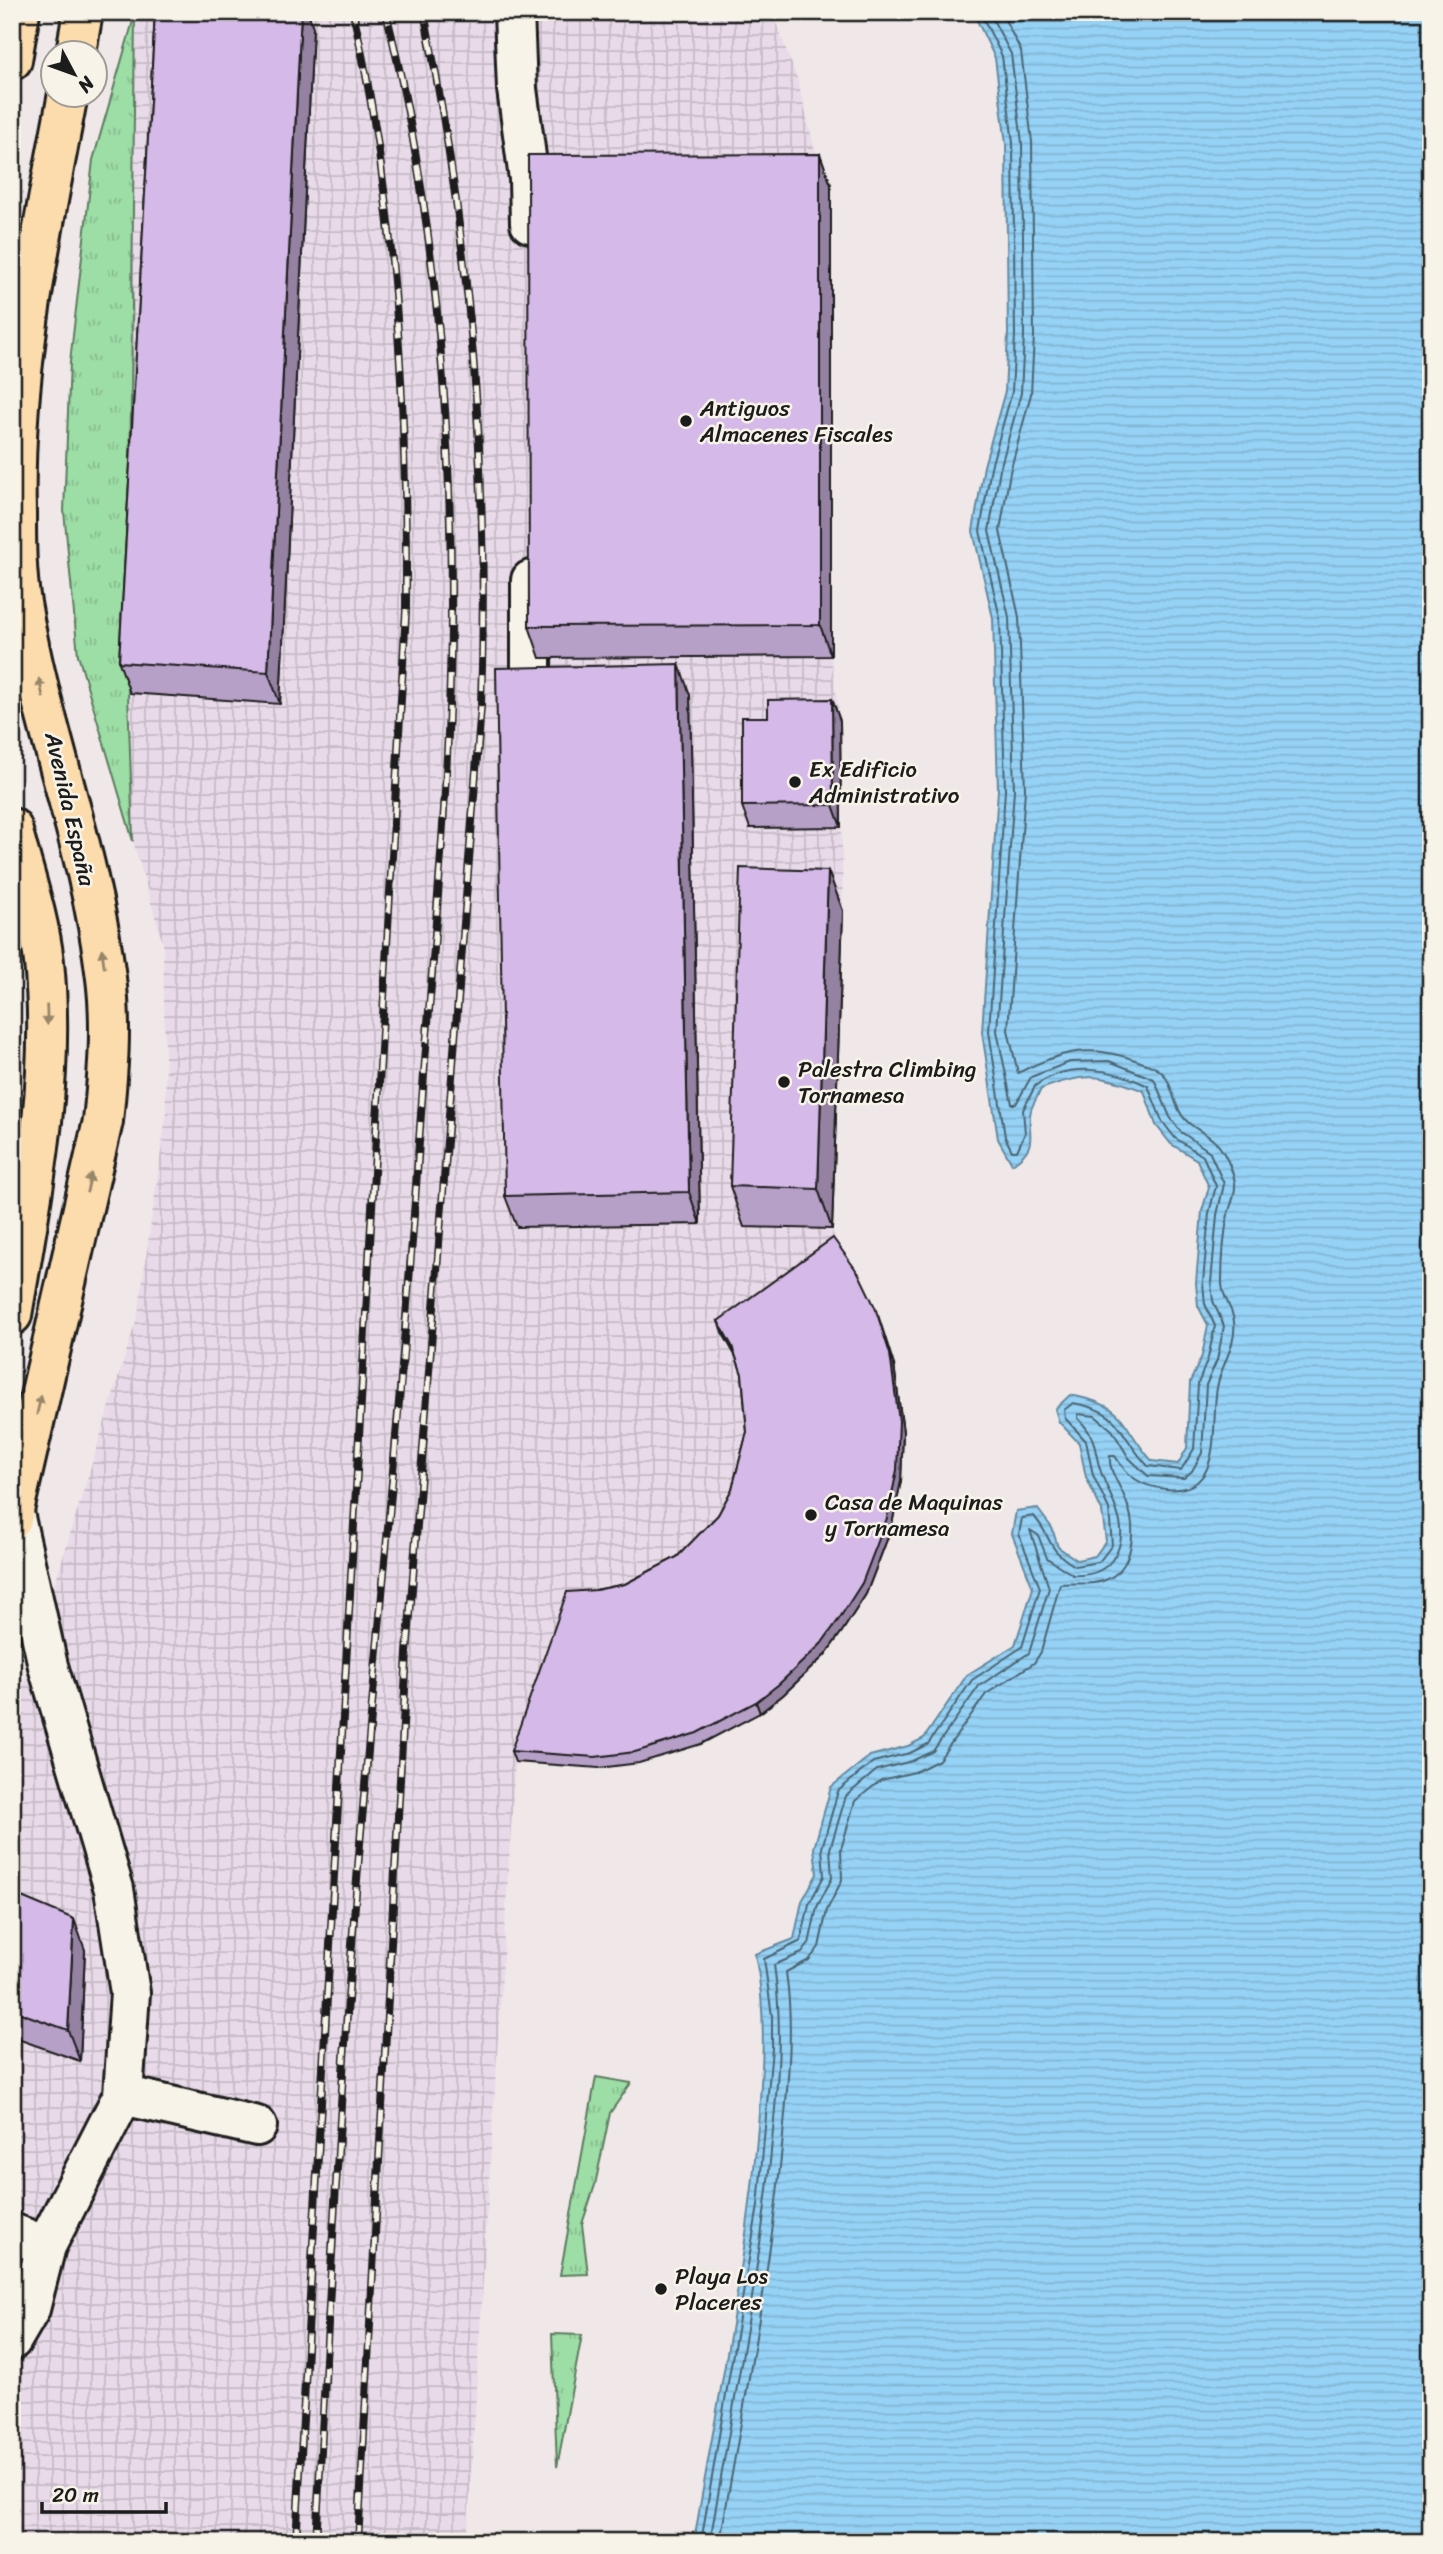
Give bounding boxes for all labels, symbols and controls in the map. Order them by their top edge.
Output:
north arrow [38,38,108,108]
text: N [69,68,104,101]
place label: Antiguos Almacenes Fiscales [699,388,893,455]
marker: Antiguos Almacenes Fiscales [678,413,694,429]
one-way arrow [36,677,47,699]
street label: Avenida España [32,727,108,891]
place label: Ex Edificio Administrativo [808,749,960,816]
marker: Ex Edificio Administrativo [787,774,803,790]
one-way arrow [97,947,108,969]
one-way arrow [42,1004,53,1026]
place label: Palestra Climbing Tornamesa [798,1049,977,1116]
marker: Palestra Climbing Tornamesa [776,1074,792,1090]
one-way arrow [84,1172,95,1194]
one-way arrow [33,1394,44,1416]
place label: Casa de Maquinas y Tornamesa [825,1482,1003,1549]
marker: Casa de Maquinas y Tornamesa [803,1507,819,1523]
place label: Playa Los Placeres [675,2256,769,2323]
marker: Playa Los Placeres [653,2281,669,2297]
scale bar [42,2470,166,2514]
text: 20 m [52,2476,99,2514]

